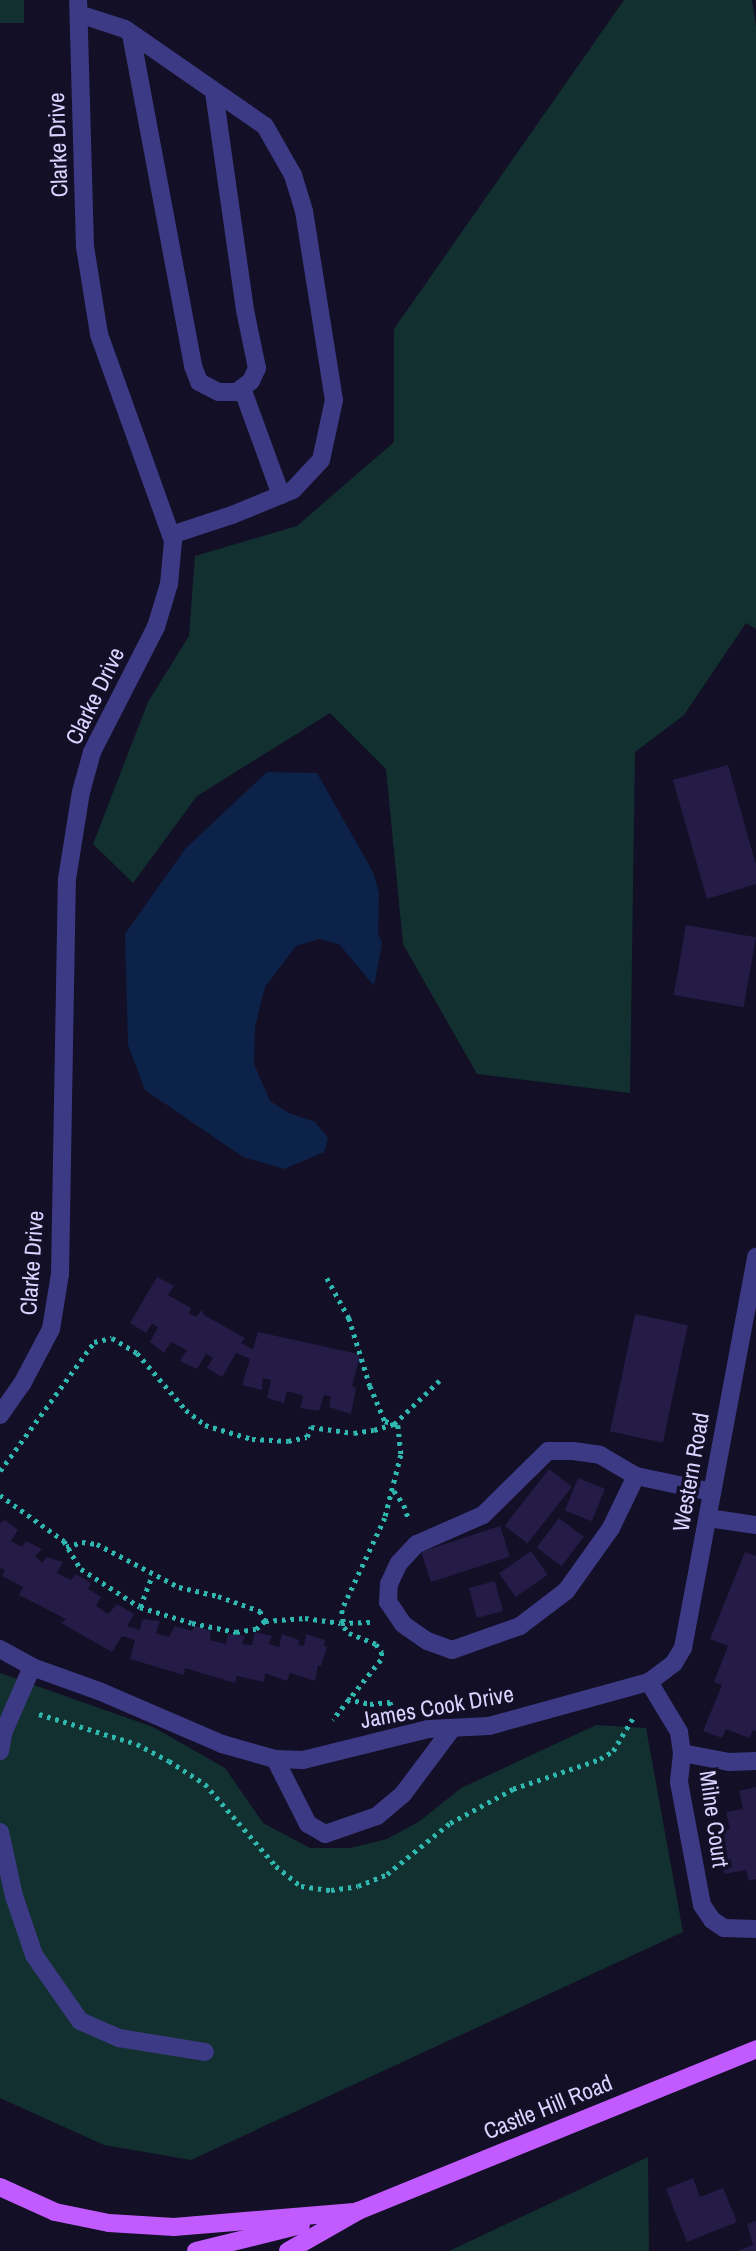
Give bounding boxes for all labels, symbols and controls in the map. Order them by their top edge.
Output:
street label: Clarke Drive [42,92,74,198]
street label: Clarke Drive [60,643,130,749]
street label: Clarke Drive [15,1210,49,1316]
street label: Western Road [667,1410,715,1534]
street label: James Cook Drive [358,1680,516,1734]
street label: Milne Court [694,1769,734,1869]
street label: Castle Hill Road [480,2069,616,2145]

